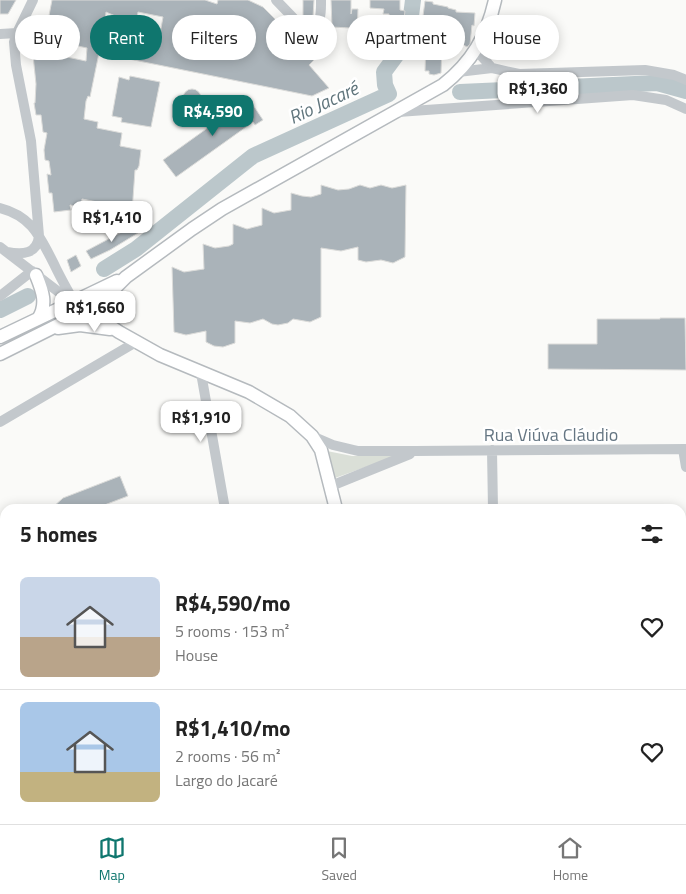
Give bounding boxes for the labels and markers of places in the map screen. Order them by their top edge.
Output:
pin: R$1,360 [492,72,584,114]
pin: R$4,590 [167,94,259,137]
pin: R$1,410 [66,200,158,243]
pin: R$1,660 [49,290,141,333]
pin: R$1,910 [155,400,247,443]

